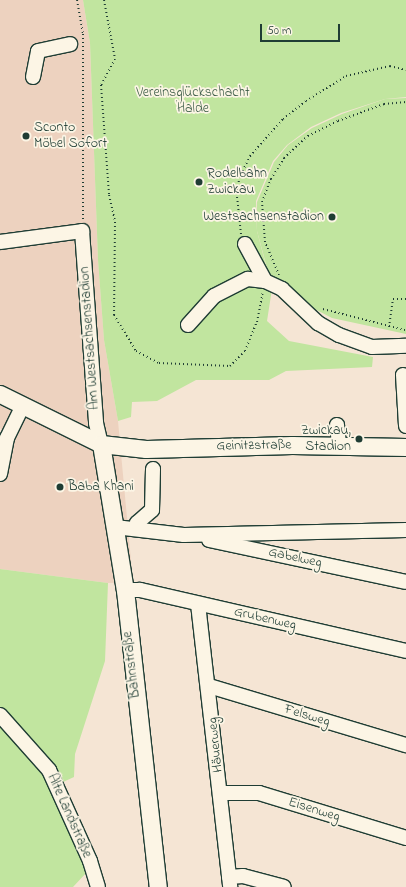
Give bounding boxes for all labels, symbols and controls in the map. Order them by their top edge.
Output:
scale bar [262,16,342,42]
text: 50 m [267,22,291,40]
park label: Vereinsglückschacht Halde [136,85,250,118]
place label: Sconto Möbel Sofort [34,120,107,152]
marker: Sconto Möbel Sofort [21,131,31,141]
place label: Rodelbahn Zwickau [207,166,267,198]
marker: Rodelbahn Zwickau [194,177,204,187]
place label: Westsachsenstadion [203,209,324,225]
marker: Westsachsenstadion [327,212,337,222]
street label: Am Westsachsenstadion [77,266,103,410]
place label: Zwickau, Stadion [301,423,351,456]
marker: Zwickau, Stadion [354,434,364,444]
street label: Geinitzstraße [216,437,292,455]
place label: Baba Khani [68,479,134,495]
marker: Baba Khani [55,482,65,492]
street label: Gabelweg [267,544,323,572]
street label: Grubenweg [232,604,298,634]
street label: Bahnstraße [120,630,144,700]
street label: Felsweg [282,701,332,731]
street label: Häuerweg [205,716,227,774]
street label: Alte Landstraße [43,771,95,861]
street label: Eisenweg [286,794,342,826]

